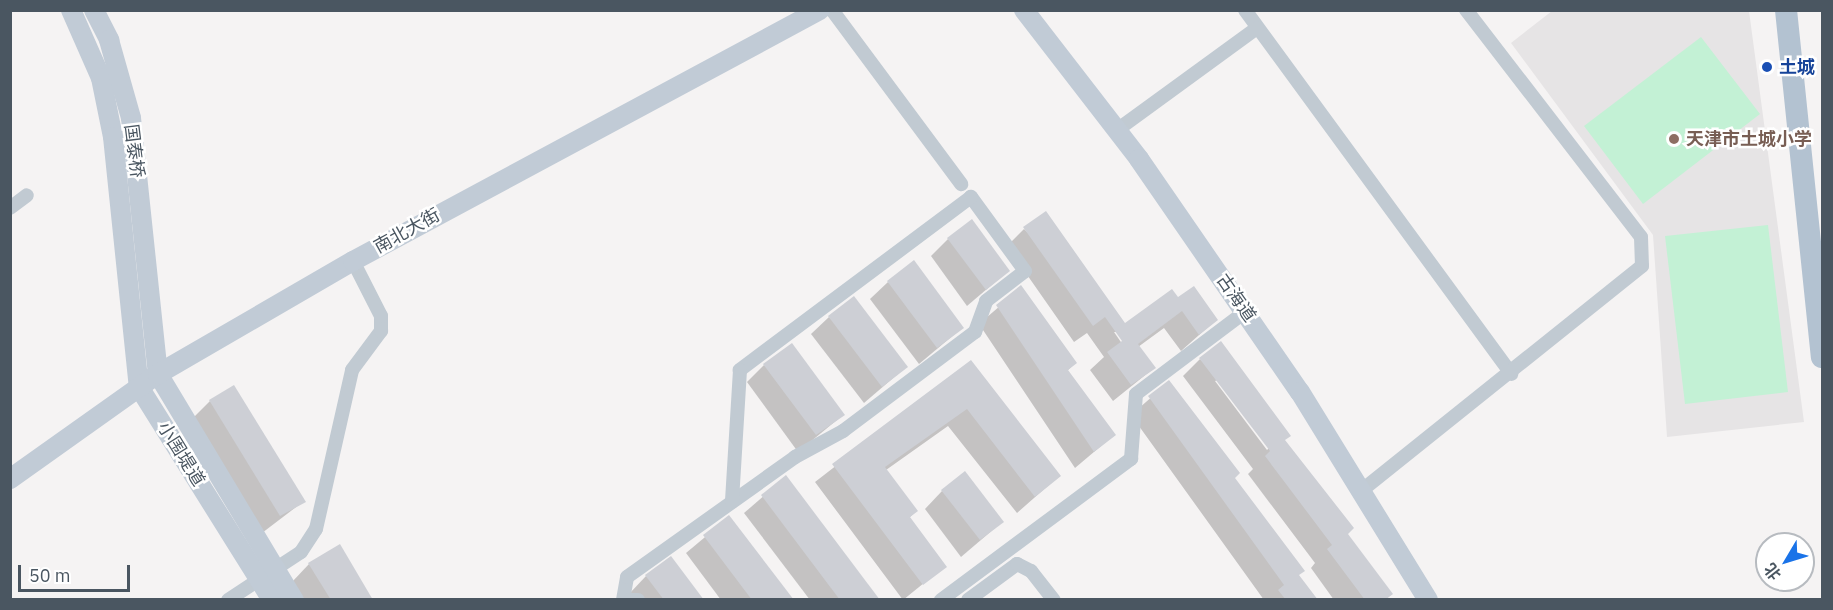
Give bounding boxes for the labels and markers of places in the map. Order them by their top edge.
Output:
place label: 土城 [1779,56,1815,78]
marker: 土城 [1760,60,1774,74]
place label: 天津市土城小学 [1686,128,1812,150]
marker: 天津市土城小学 [1667,132,1681,146]

